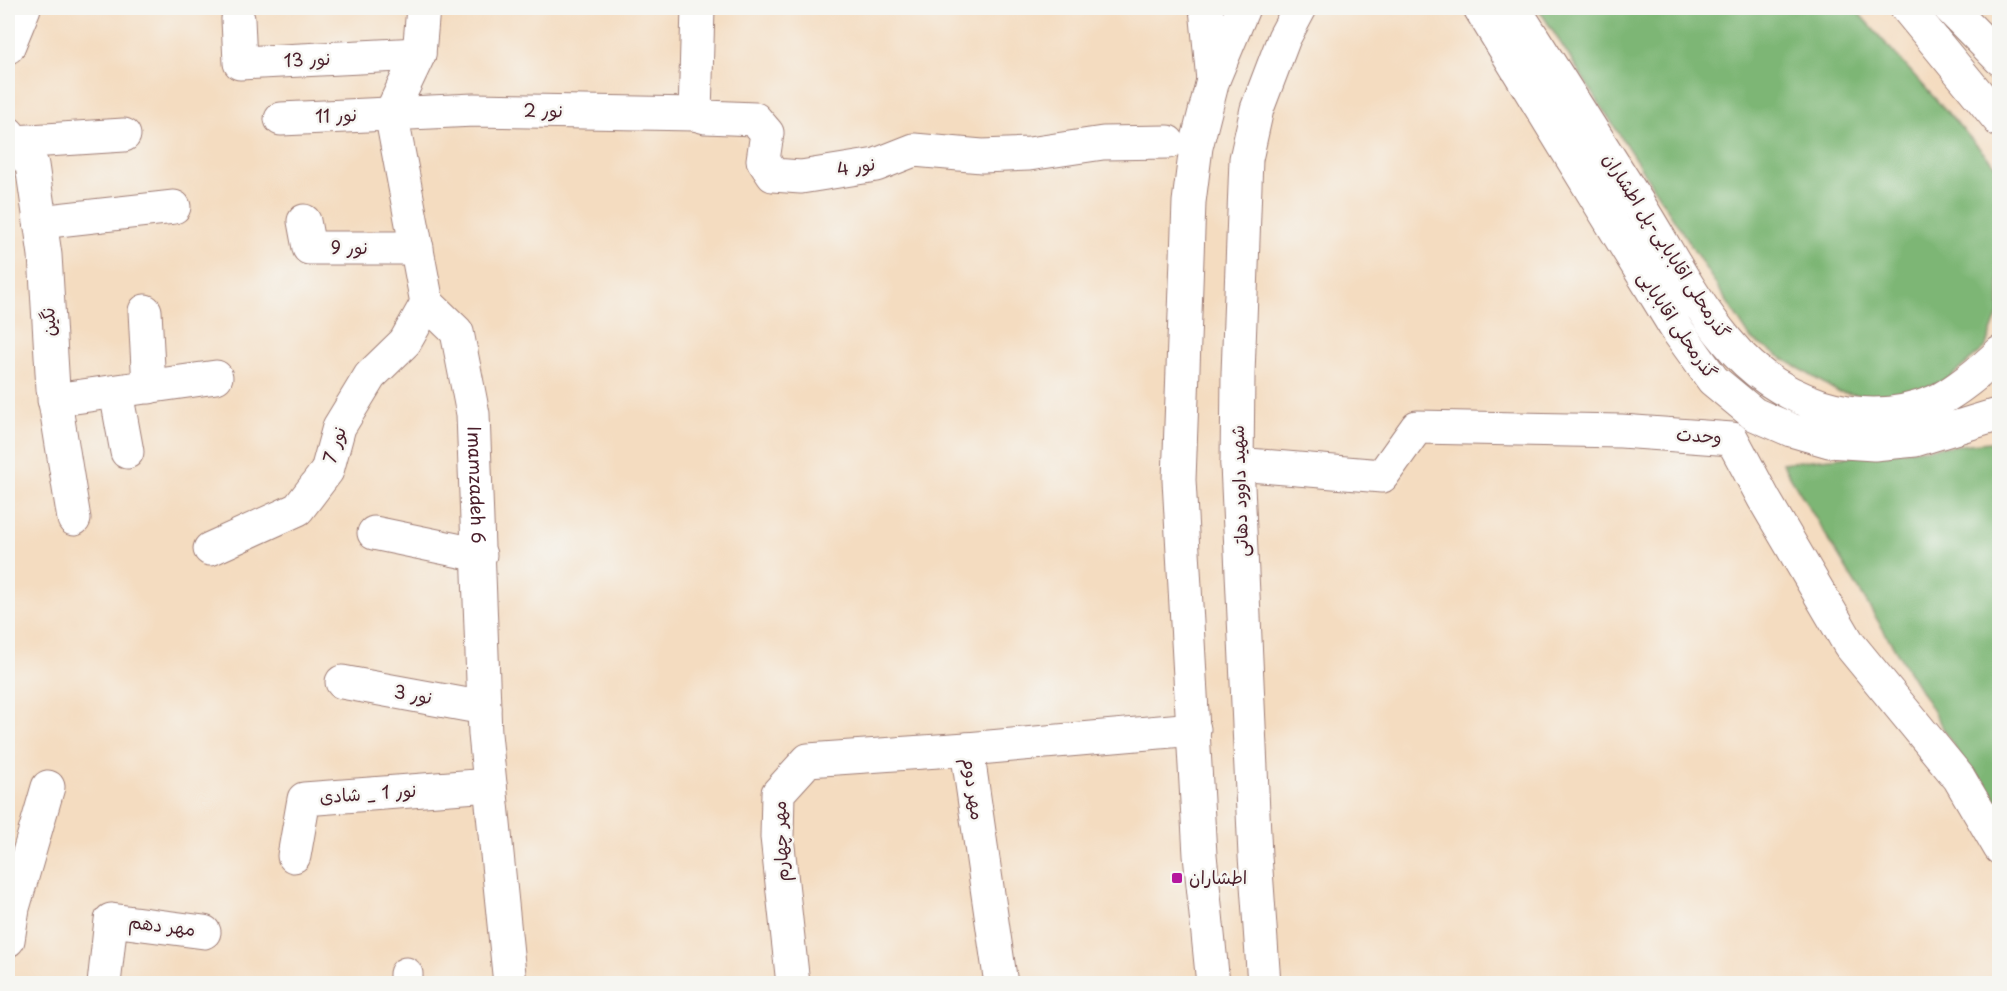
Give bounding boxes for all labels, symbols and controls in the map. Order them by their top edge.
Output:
street label: نور 13 [283,44,331,73]
street label: نور 2 [523,96,563,123]
street label: نور 11 [314,100,358,129]
street label: نور 4 [834,149,877,182]
street label: گذرمحلی اقابابایی-پل اطشاران [1598,149,1734,343]
street label: نور 9 [330,233,368,260]
street label: گذرمحلی اقابابایی [1633,267,1721,383]
street label: نگین [33,307,62,337]
street label: وحدت [1675,419,1723,450]
street label: نور 7 [315,423,352,466]
street label: شهید داوود دهاتی [1223,425,1254,557]
street label: Imamzadeh 6 [461,426,493,544]
street label: نور 3 [392,677,435,710]
street label: مهر دوم [955,756,992,822]
street label: نور 1 _ شادی [319,776,417,809]
street label: مهر چهارم [765,800,796,882]
place label: اطشاران [1189,863,1247,890]
marker: اطشاران [1170,871,1184,885]
street label: مهر دهم [127,907,197,944]

